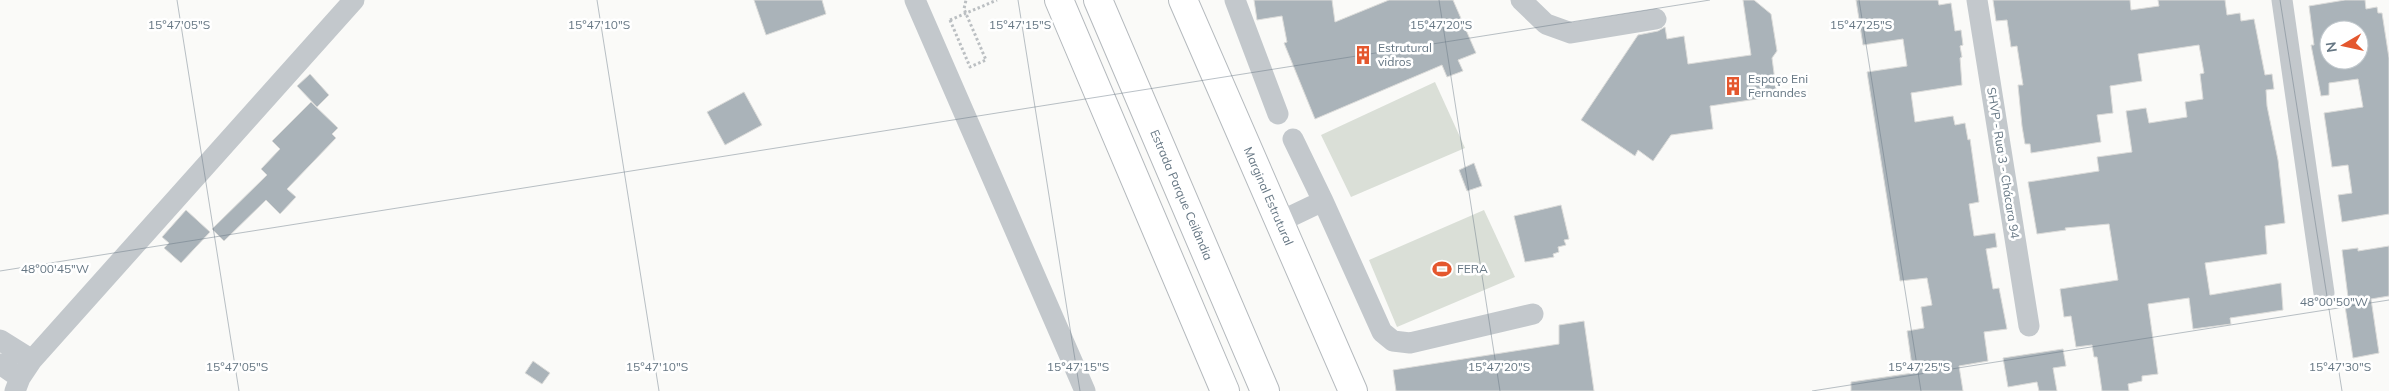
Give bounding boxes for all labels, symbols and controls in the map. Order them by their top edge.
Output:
text: 15°47'05"S [148,17,210,32]
text: 15°47'10"S [568,17,630,32]
text: 15°47'15"S [989,17,1051,32]
text: 15°47'20"S [1410,17,1472,32]
text: 15°47'25"S [1830,17,1892,32]
north arrow [2319,20,2369,70]
place label: Estrutural vidros [1378,40,1432,69]
text: N [2321,40,2341,54]
building icon: Estrutural vidros [1352,44,1374,66]
place label: Espaço Eni Fernandes [1748,71,1808,100]
building icon: Espaço Eni Fernandes [1722,75,1744,97]
street label: SHVP - Rua 3 - Chácara 94 [1984,86,2023,240]
street label: Estrada Parque Ceilândia [1147,127,1216,262]
street label: Marginal Estrutural [1241,144,1297,248]
sports icon: FERA [1431,258,1453,280]
text: 48°00'45"W [21,261,89,276]
place label: FERA [1457,261,1488,276]
text: 48°00'50"W [2300,294,2368,309]
text: 15°47'05"S [206,359,268,374]
text: 15°47'10"S [626,359,688,374]
text: 15°47'15"S [1047,359,1109,374]
text: 15°47'20"S [1468,359,1530,374]
text: 15°47'25"S [1888,359,1950,374]
text: 15°47'30"S [2309,359,2371,374]

